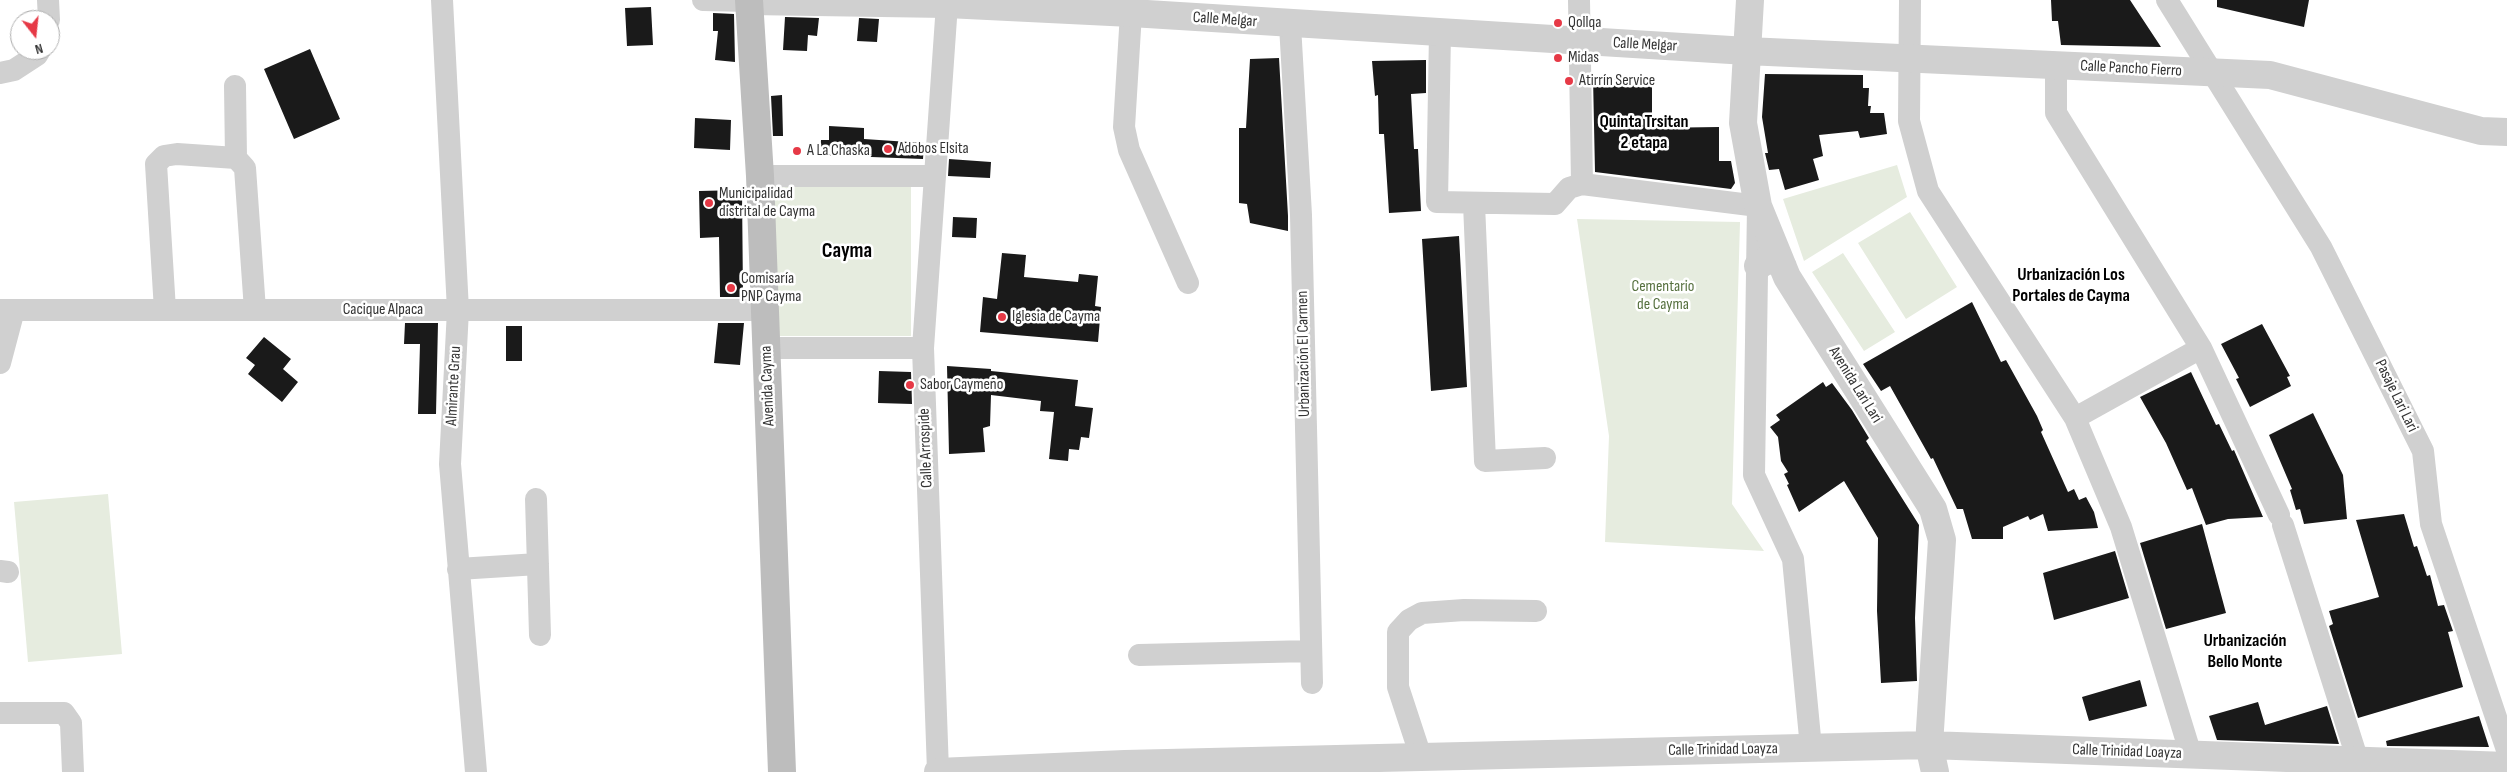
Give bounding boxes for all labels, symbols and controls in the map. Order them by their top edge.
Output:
street label: Calle Melgar [1192,8,1258,32]
north arrow [10,10,60,60]
place label: Qollqa [1568,13,1601,33]
marker: Qollqa [1552,17,1564,29]
street label: Calle Melgar [1612,34,1678,56]
text: N [33,40,45,58]
place label: Midas [1568,48,1599,68]
marker: Midas [1552,52,1564,64]
street label: Calle Pancho Fierro [2080,57,2182,81]
place label: Atirrín Service [1579,71,1655,91]
marker: Atirrín Service [1563,75,1575,87]
district label: Quinta Trsitan 2 etapa [1599,111,1689,154]
place label: Adobos Elsita [898,139,969,159]
place label: A La Chaska [807,141,870,161]
marker: Adobos Elsita [882,143,894,155]
marker: A La Chaska [791,145,803,157]
place label: Municipalidad distrital de Cayma [719,184,815,222]
marker: Municipalidad distrital de Cayma [703,197,715,209]
district label: Cayma [822,239,872,265]
district label: Urbanización Los Portales de Cayma [2012,264,2130,306]
place label: Comisaría PNP Cayma [741,269,801,307]
park label: Cementario de Cayma [1632,277,1694,315]
marker: Comisaría PNP Cayma [725,282,737,294]
street label: Urbanización El Carmen [1293,291,1315,417]
street label: Cacique Alpaca [343,300,423,320]
place label: Iglesia de Cayma [1012,307,1100,327]
marker: Iglesia de Cayma [996,311,1008,323]
street label: Avenida Lari Lari [1824,343,1886,427]
street label: Avenida Cayma [757,345,779,427]
street label: Almirante Grau [442,346,466,426]
street label: Pasaje Lari Lari [2370,357,2422,435]
place label: Sabor Caymeño [920,375,1003,395]
marker: Sabor Caymeño [904,379,916,391]
street label: Calle Arrospide [915,408,937,488]
district label: Urbanización Bello Monte [2203,630,2287,672]
street label: Calle Trinidad Loayza [1668,739,1778,761]
street label: Calle Trinidad Loayza [2072,740,2182,764]

